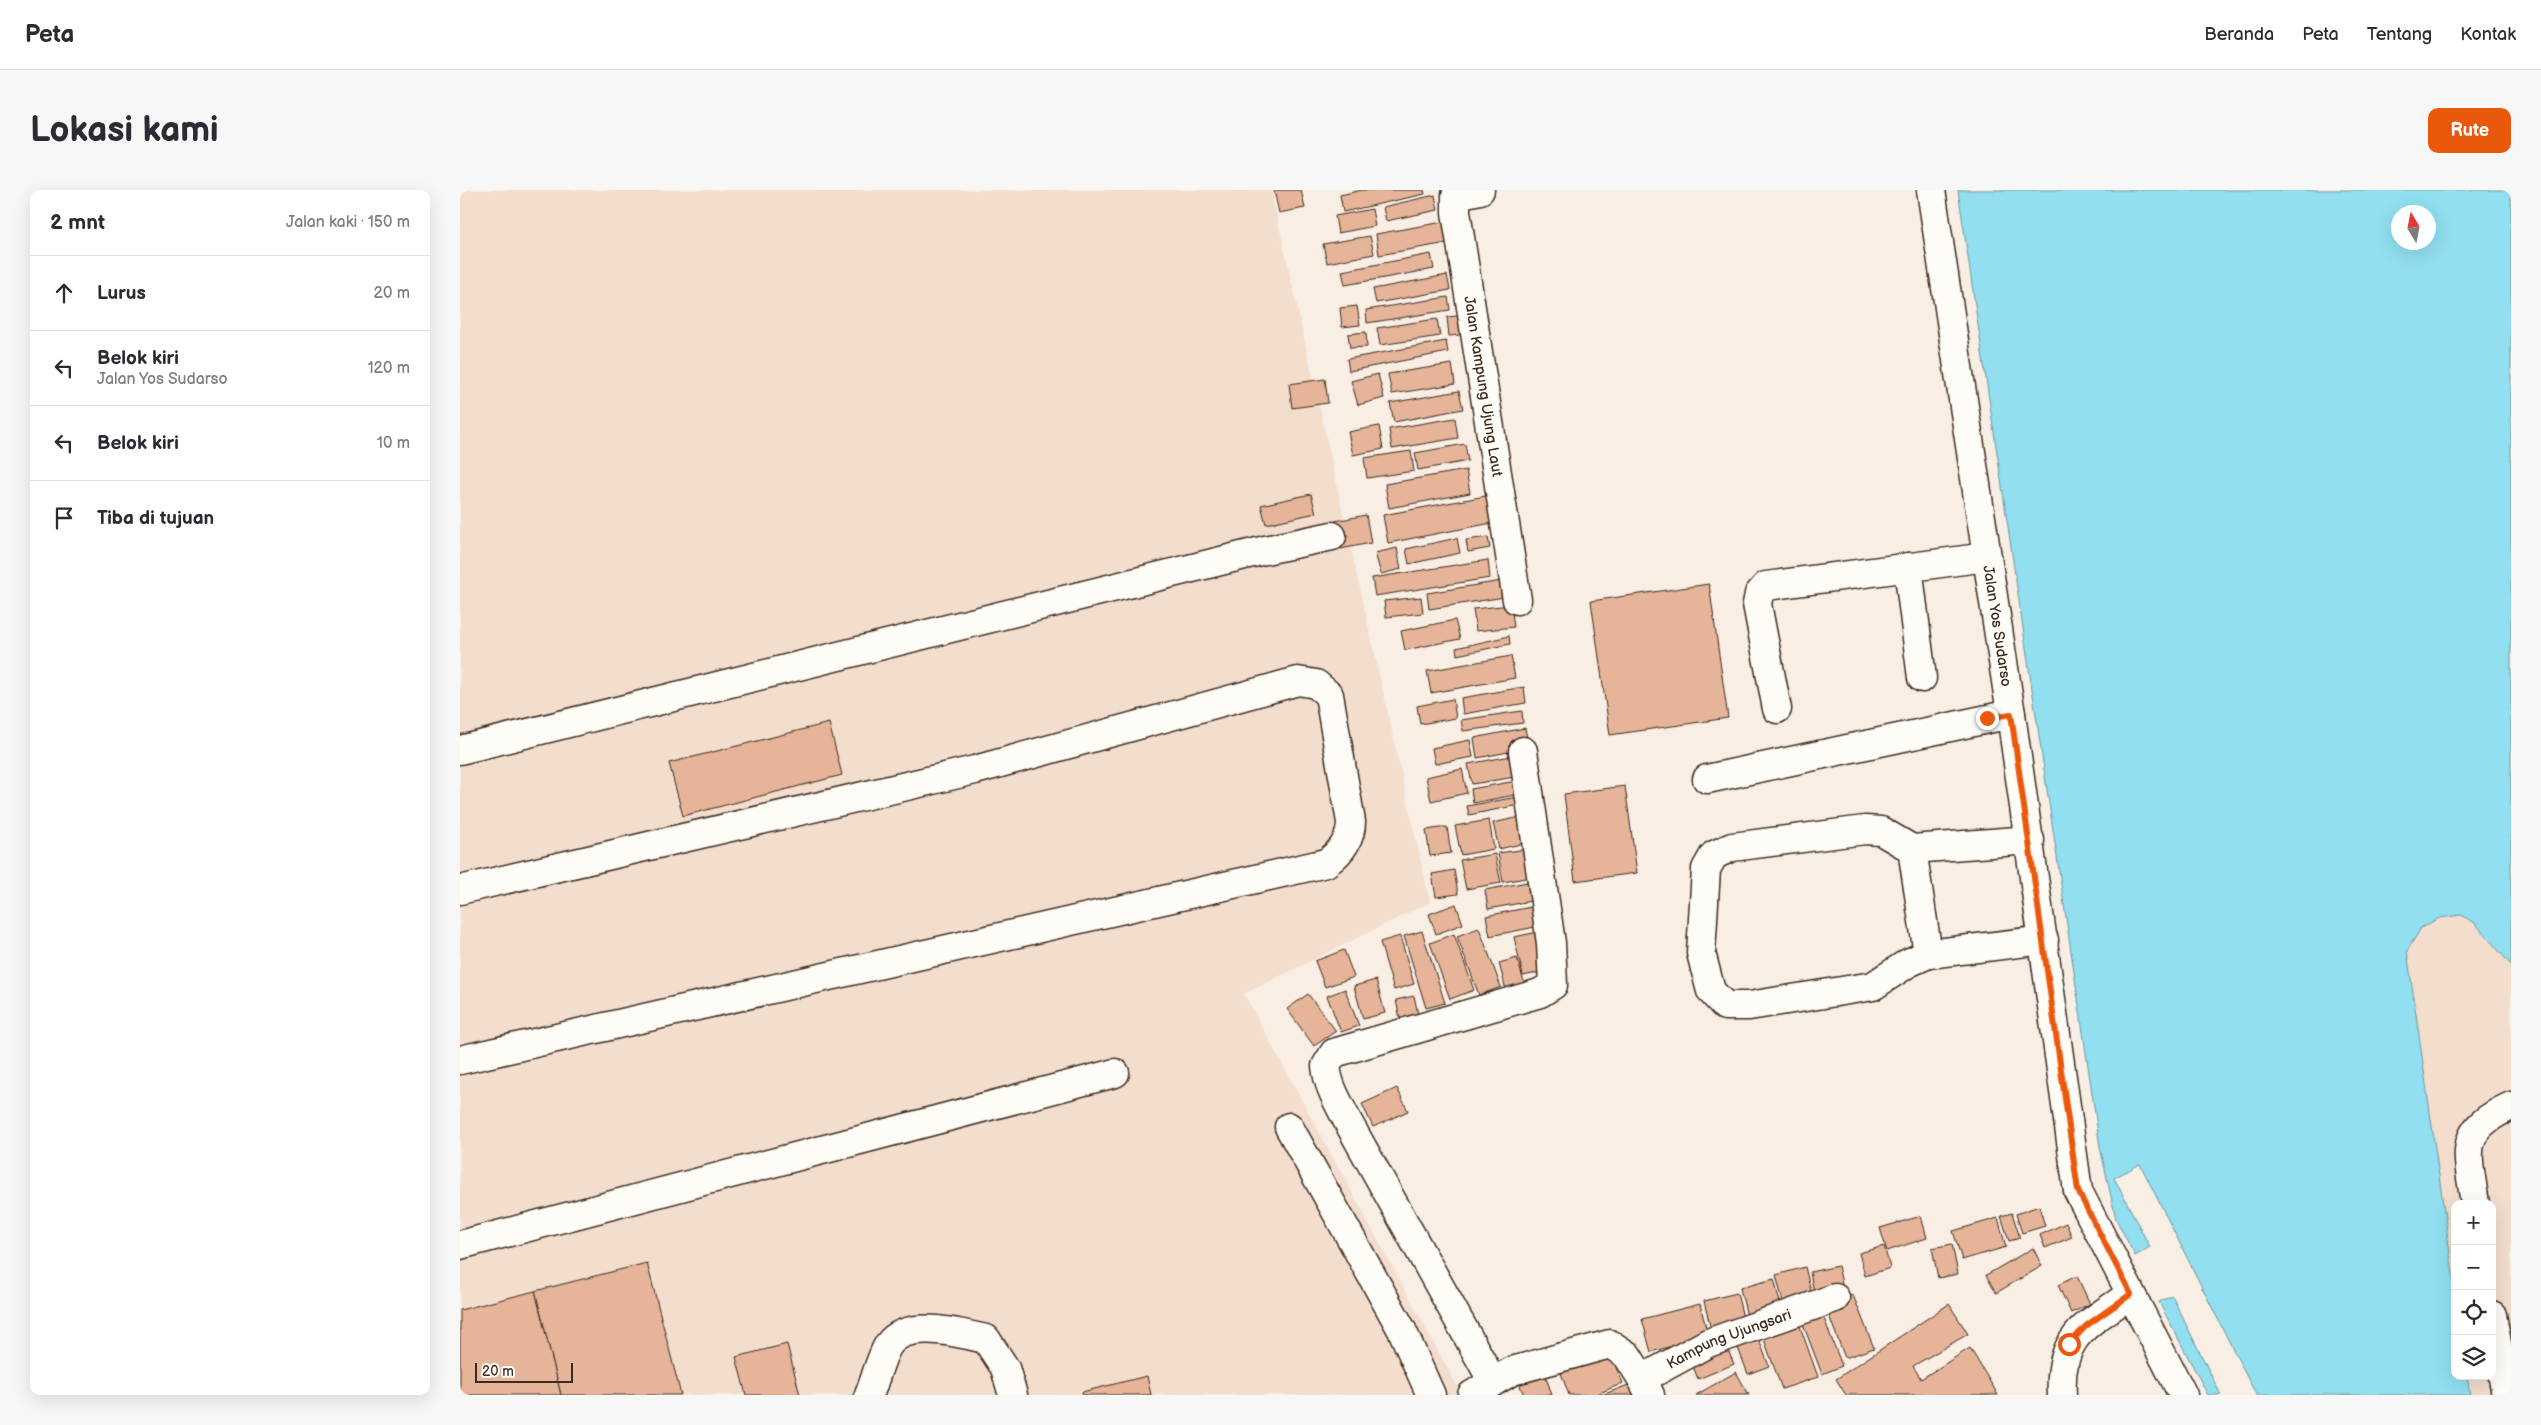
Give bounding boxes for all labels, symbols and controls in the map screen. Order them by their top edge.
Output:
text: Peta [25,20,74,49]
text: Beranda [2204,24,2274,45]
text: Peta [2302,24,2339,45]
text: Tentang [2367,24,2432,45]
text: Kontak [2460,24,2516,45]
button: Rute [2428,108,2511,153]
text: Lokasi kami [30,109,219,152]
north arrow [2391,205,2436,250]
text: 2 mnt [50,210,105,235]
text: Jalan kaki · 150 m [286,213,410,232]
icon: ahead [50,279,78,307]
text: Lurus [97,282,146,305]
text: 20 m [374,284,410,303]
street label: Jalan Kampung Ujung Laut [1459,295,1507,478]
text: Belok kiri [97,347,179,370]
icon: left [50,354,78,382]
text: 120 m [367,359,410,378]
text: Jalan Yos Sudarso [97,370,228,389]
icon: left [50,429,78,457]
text: Belok kiri [97,432,179,455]
text: 10 m [377,434,410,453]
icon: arrive [50,504,78,532]
text: Tiba di tujuan [97,507,214,530]
street label: Jalan Yos Sudarso [1978,564,2016,688]
route end [1976,707,1999,730]
map controls [2451,1200,2496,1380]
button: + [2451,1200,2496,1245]
button: − [2451,1245,2496,1290]
button: locate [2451,1290,2496,1335]
street label: Kampung Ujungsari [1663,1305,1794,1374]
route start [2058,1333,2081,1356]
button: layers [2451,1335,2496,1380]
scale bar [475,1360,572,1383]
text: 20 m [482,1363,514,1380]

